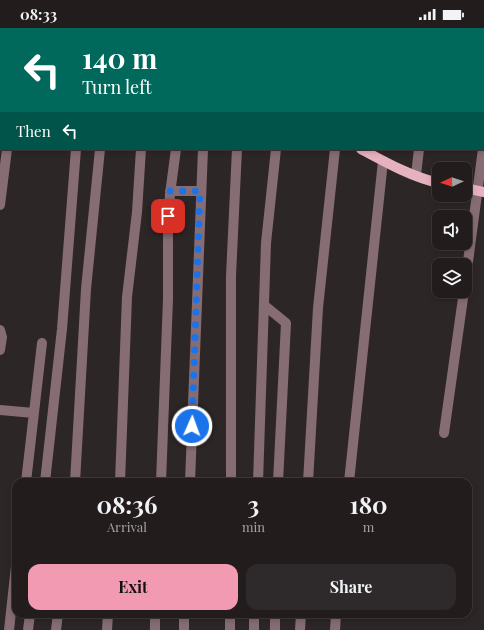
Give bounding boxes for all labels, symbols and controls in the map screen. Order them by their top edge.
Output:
text: 08:33 [20,4,57,24]
text: 140 m [82,39,157,76]
icon: left [16,44,68,96]
text: Turn left [82,75,152,99]
icon: left [59,120,81,142]
text: Then [16,121,51,141]
north arrow [432,162,472,202]
map controls [432,162,472,298]
pin [151,199,185,233]
icon: arrive [157,205,179,227]
button: sound [432,210,472,250]
button: layers [432,258,472,298]
position arrow [171,405,213,447]
text: 08:36 [96,488,158,520]
text: 3 [248,488,259,520]
text: 180 [349,488,388,520]
text: Arrival [107,518,147,535]
text: min [242,518,265,535]
text: m [363,518,374,535]
button: Exit [28,564,238,610]
button: Share [246,564,456,610]

